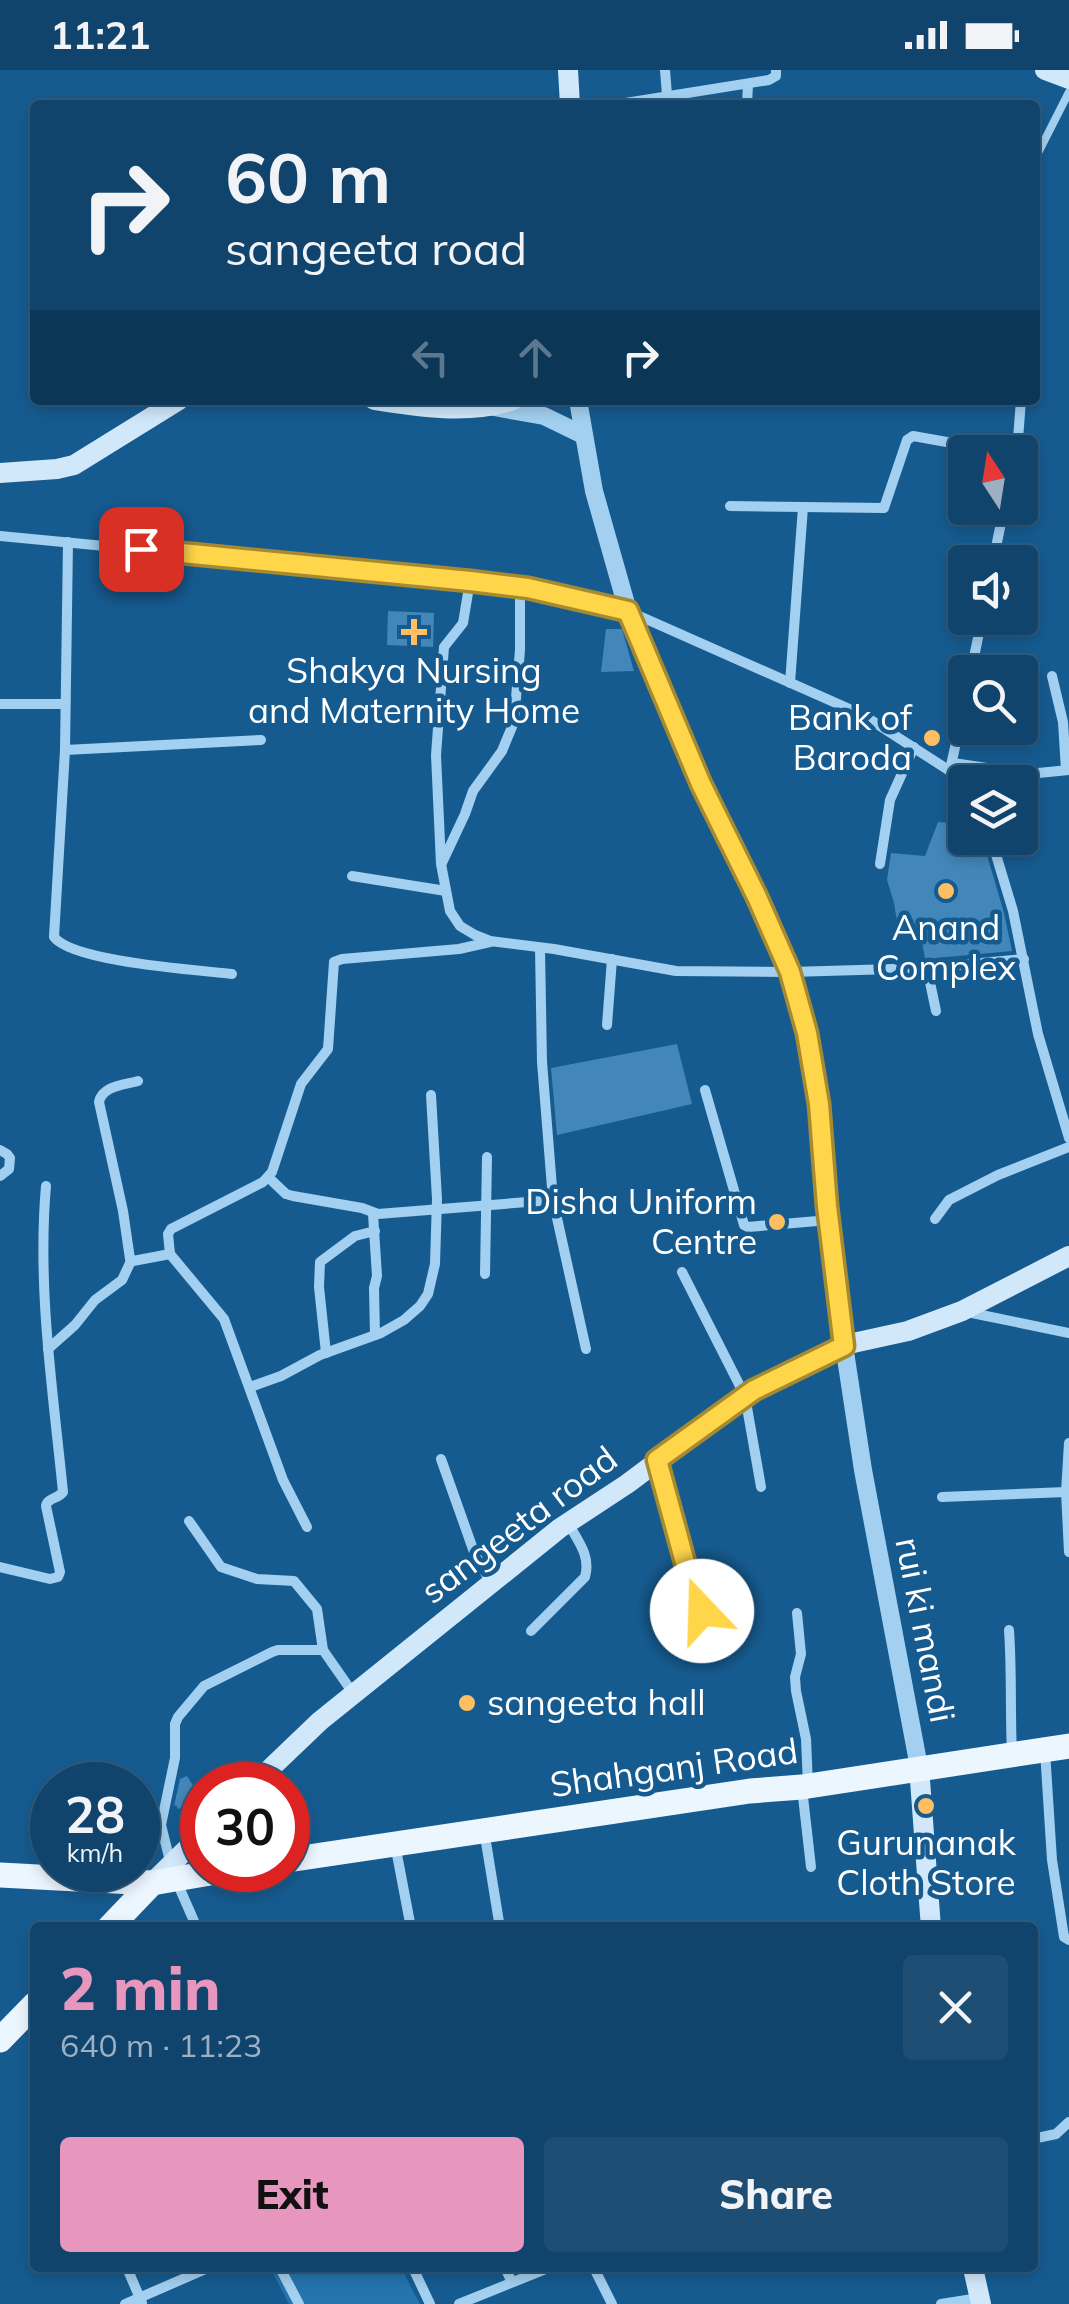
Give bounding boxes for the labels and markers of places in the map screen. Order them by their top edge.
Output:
pin [99,507,184,592]
marker: Shakya Nursing and Maternity Home [401,619,427,645]
place label: Shakya Nursing and Maternity Home [248,648,580,732]
place label: Bank of Baroda [788,695,913,779]
marker: Bank of Baroda [921,727,943,749]
marker: Anand Complex [935,880,957,902]
place label: Anand Complex [876,905,1016,989]
place label: Disha Uniform Centre [525,1179,757,1263]
marker: Disha Uniform Centre [766,1211,788,1233]
place label: sangeeta hall [487,1680,706,1724]
marker: sangeeta hall [456,1692,478,1714]
marker: Gurunanak Cloth Store [915,1795,937,1817]
place label: Gurunanak Cloth Store [836,1820,1017,1904]

